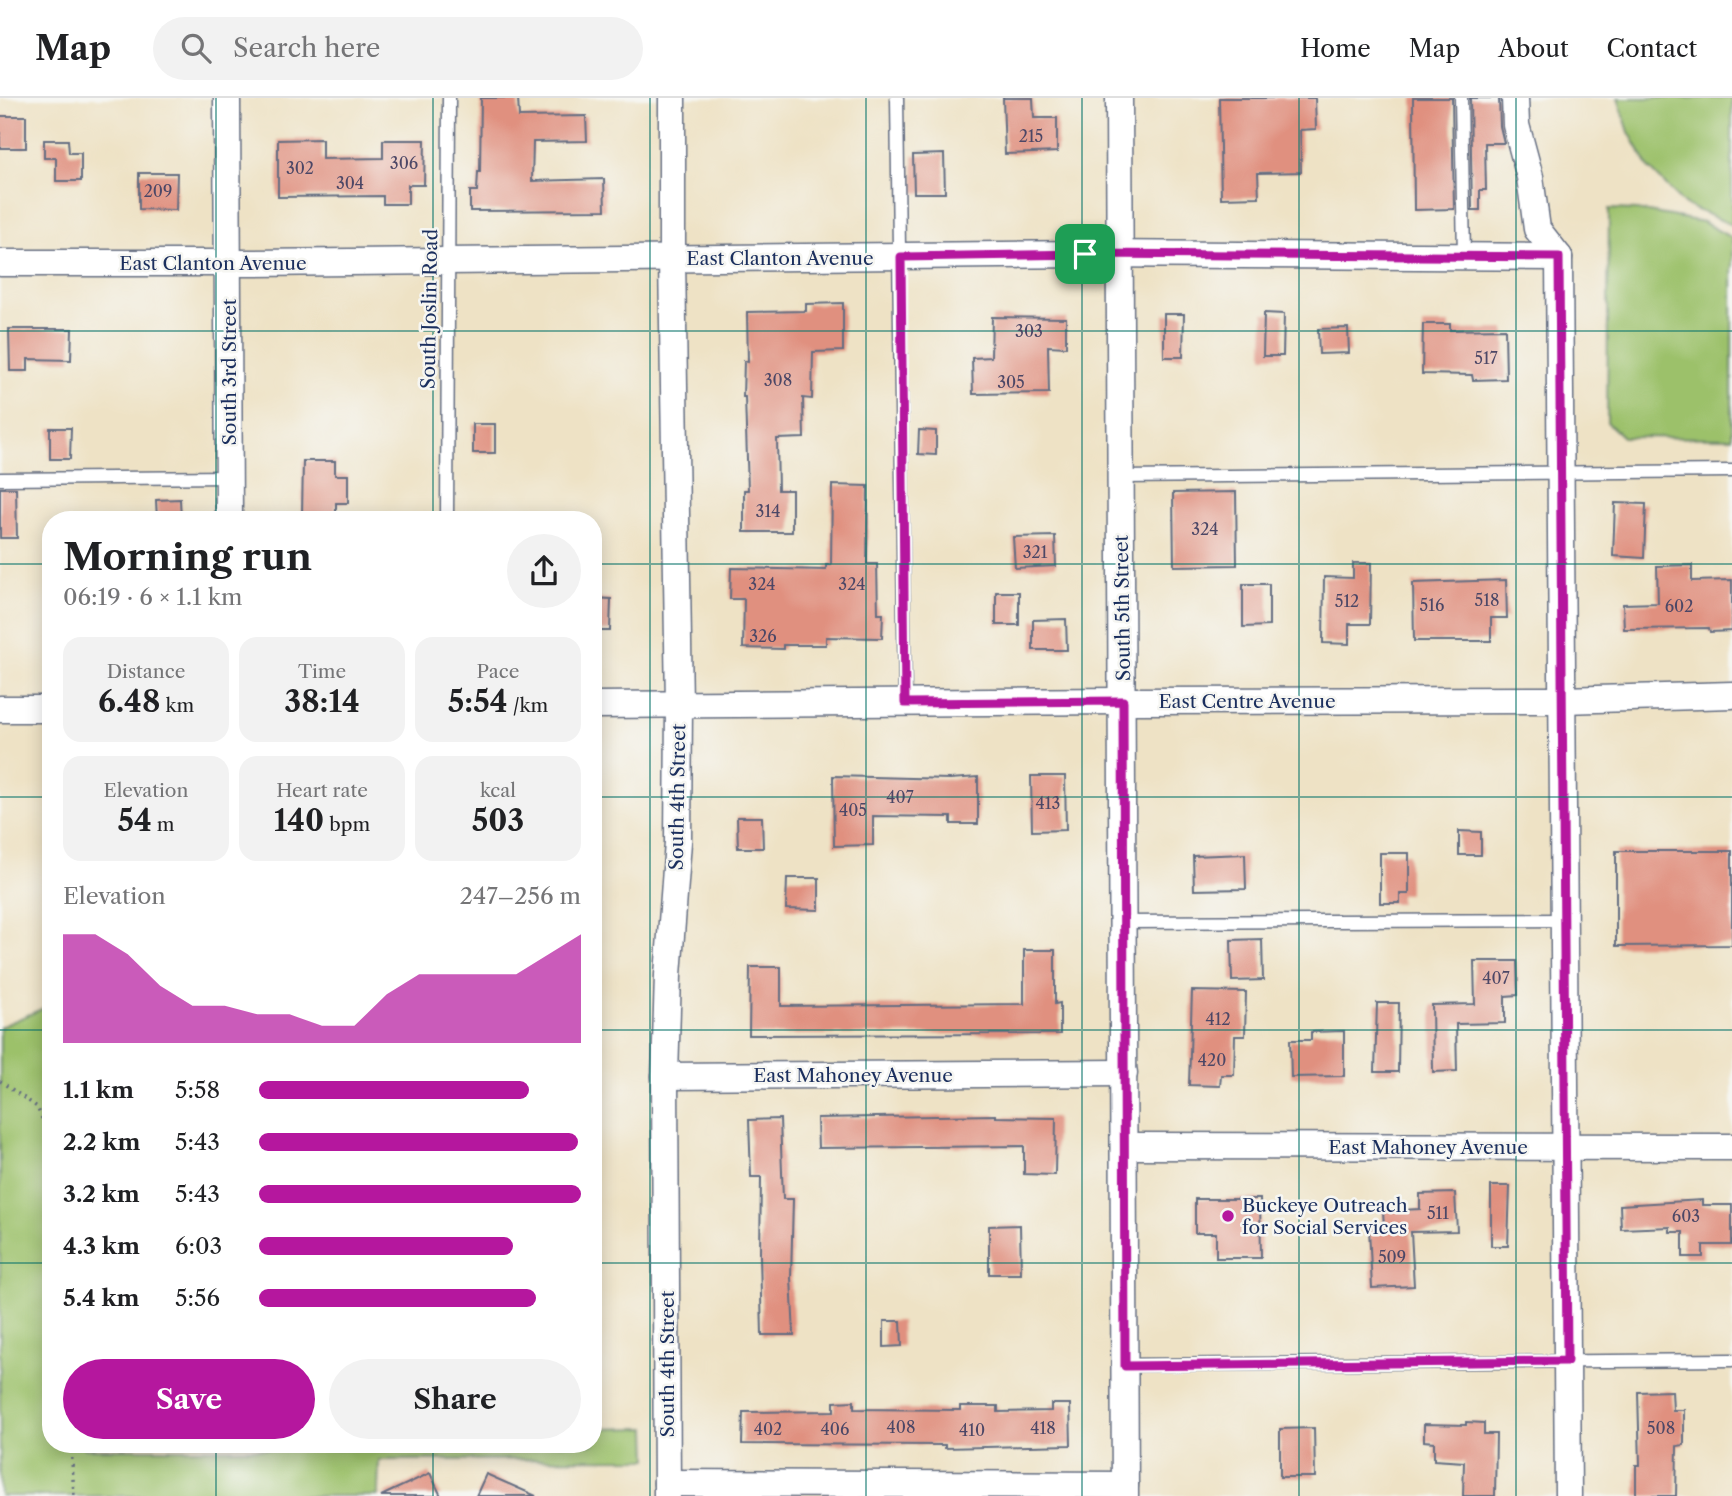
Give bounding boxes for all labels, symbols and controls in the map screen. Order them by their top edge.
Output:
search box [153,17,643,80]
text: Map [35,28,111,69]
icon: search [177,29,215,67]
text: Search here [233,32,380,64]
text: Home [1300,34,1371,63]
text: Map [1409,34,1460,63]
text: About [1498,34,1569,63]
text: Contact [1607,34,1697,63]
house number: 215 [1019,126,1043,146]
house number: 306 [390,153,418,173]
house number: 302 [286,158,314,178]
house number: 304 [336,173,364,193]
house number: 209 [144,181,172,201]
pin [1055,224,1115,284]
street label: South Joslin Road [417,228,442,389]
icon: arrive [1066,235,1104,273]
street label: East Clanton Avenue [686,247,874,270]
street label: East Clanton Avenue [119,252,307,275]
street label: South 3rd Street [218,298,241,446]
house number: 303 [1015,321,1043,341]
house number: 517 [1474,348,1498,368]
house number: 308 [764,370,792,390]
house number: 305 [997,372,1025,392]
house number: 314 [756,501,780,521]
house number: 324 [1191,519,1219,539]
text: Morning run [63,533,312,580]
button: share [507,534,581,608]
street label: South 5th Street [1110,534,1135,681]
house number: 321 [1023,542,1048,562]
house number: 324 [748,574,776,594]
house number: 324 [838,574,866,594]
text: 06:19 · 6 × 1.1 km [63,583,242,611]
house number: 518 [1475,590,1499,610]
house number: 512 [1335,591,1359,611]
house number: 516 [1420,595,1444,615]
house number: 602 [1665,596,1693,616]
house number: 326 [749,626,777,646]
text: Distance [107,660,185,683]
text: Time [298,660,346,683]
text: Pace [477,660,519,683]
text: 6.48 [98,683,160,720]
text: 38:14 [284,683,360,720]
text: 5:54 [448,683,508,720]
street label: East Centre Avenue [1158,690,1336,713]
text: km [160,694,194,717]
text: /km [508,694,548,717]
street label: South 4th Street [665,723,690,871]
text: Elevation [104,779,188,802]
text: Heart rate [276,779,368,802]
text: kcal [480,779,516,802]
house number: 407 [886,787,914,807]
house number: 413 [1036,793,1060,813]
house number: 405 [839,800,867,820]
text: 54 [117,802,152,839]
text: 140 [274,802,324,839]
text: 503 [472,802,524,839]
text: m [152,813,175,836]
text: bpm [324,813,370,836]
text: Elevation [63,882,166,910]
text: 247–256 m [460,882,581,910]
house number: 407 [1482,968,1510,988]
house number: 412 [1205,1009,1231,1029]
house number: 420 [1198,1050,1226,1070]
street label: East Mahoney Avenue [753,1064,953,1087]
text: 1.1 km [63,1076,134,1104]
text: 5:58 [175,1076,220,1104]
text: 2.2 km [63,1128,140,1156]
text: 5:43 [175,1128,220,1156]
street label: East Mahoney Avenue [1328,1136,1528,1159]
text: 3.2 km [63,1180,140,1208]
text: 5:43 [175,1180,220,1208]
place label: Buckeye Outreach for Social Services [1242,1194,1408,1239]
house number: 511 [1427,1203,1449,1223]
house number: 603 [1672,1206,1700,1226]
marker: Buckeye Outreach for Social Services [1220,1208,1236,1224]
text: 4.3 km [63,1232,140,1260]
text: 6:03 [175,1232,222,1260]
house number: 509 [1378,1247,1406,1267]
text: 5.4 km [63,1284,140,1312]
text: 5:56 [175,1284,220,1312]
street label: South 4th Street [656,1290,679,1437]
button: Save [63,1359,315,1439]
button: Share [329,1359,581,1439]
house number: 408 [887,1417,915,1437]
house number: 418 [1030,1418,1056,1438]
house number: 508 [1647,1418,1675,1438]
house number: 402 [754,1419,782,1439]
house number: 406 [821,1419,849,1439]
house number: 410 [959,1420,985,1440]

